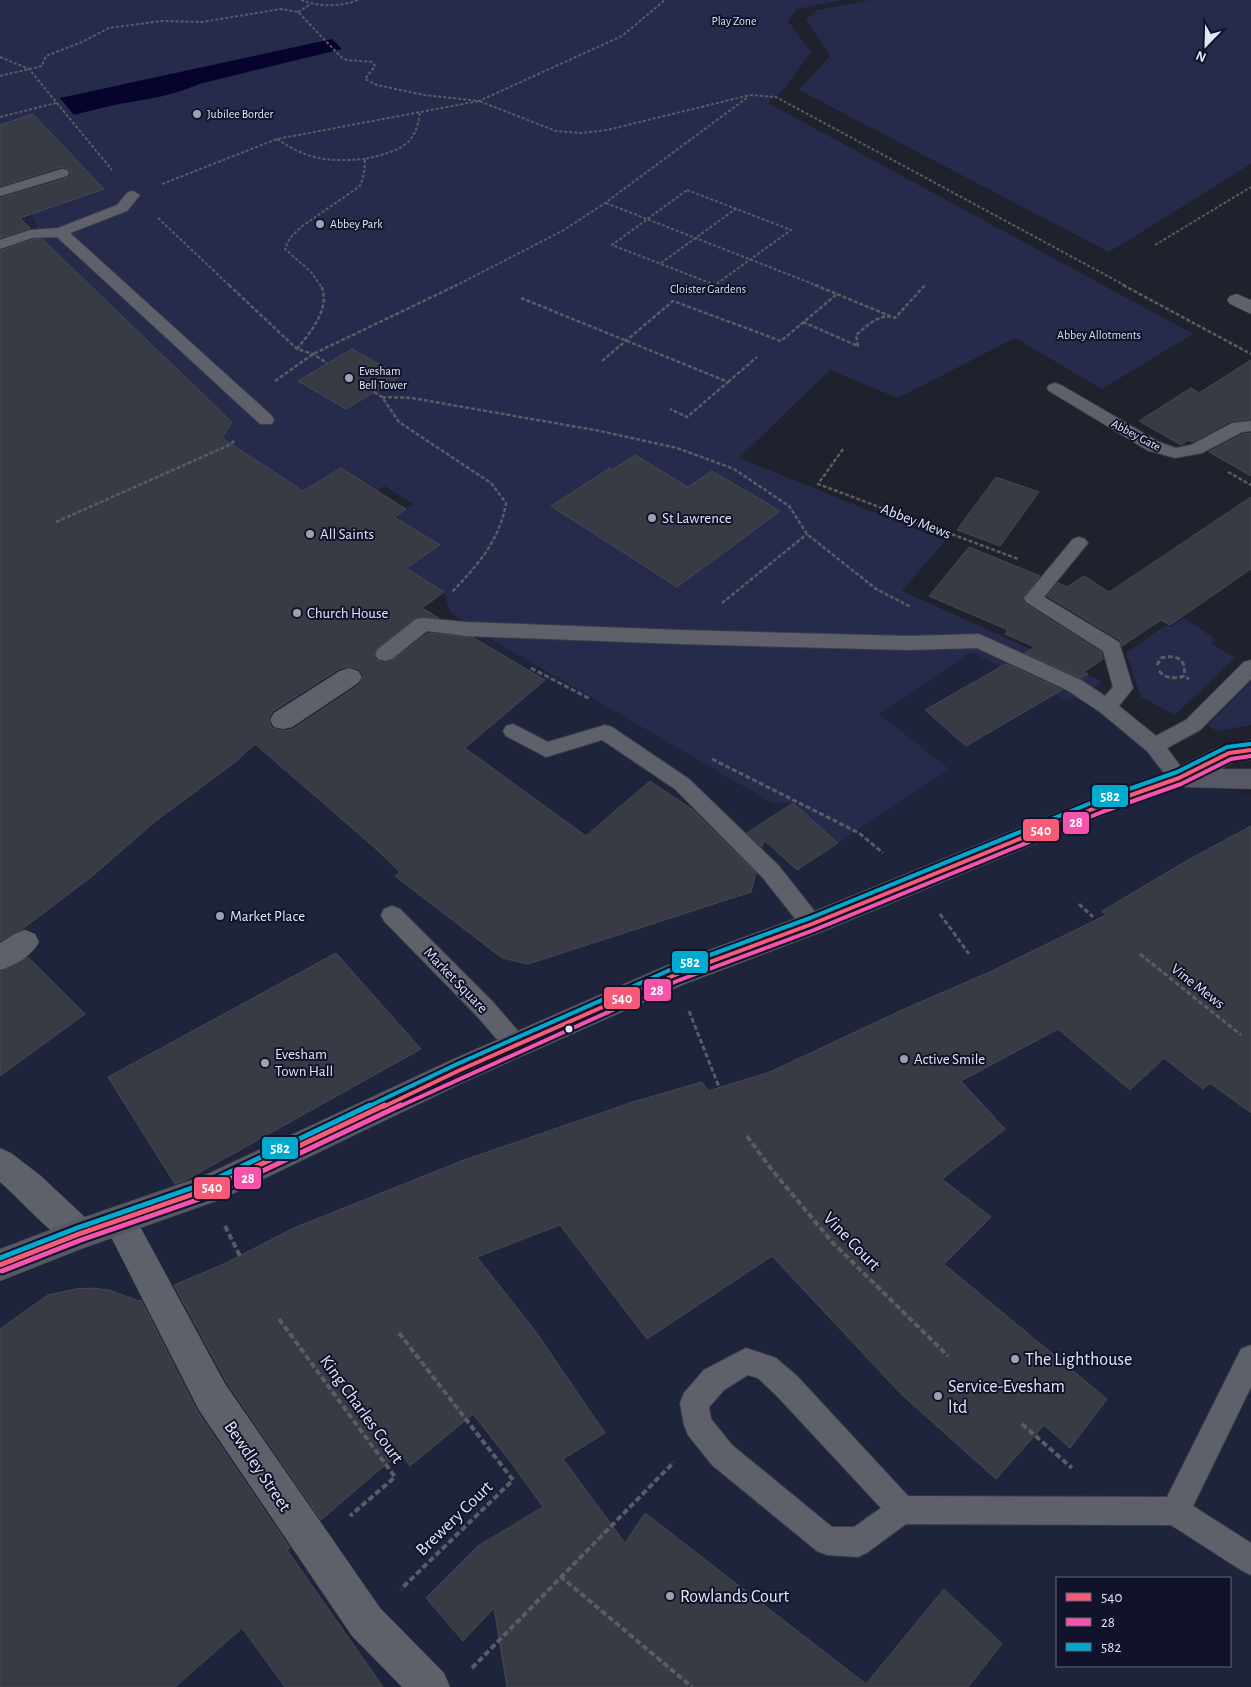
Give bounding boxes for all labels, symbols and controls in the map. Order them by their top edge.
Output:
park label: Play Zone [711,15,757,28]
north arrow [1181,20,1231,70]
text: N [1194,48,1209,64]
marker: Jubilee Border [191,108,203,120]
place label: Jubilee Border [207,108,274,120]
marker: Abbey Park [314,218,326,230]
place label: Abbey Park [330,218,383,231]
park label: Cloister Gardens [670,283,746,295]
park label: Abbey Allotments [1057,329,1141,342]
place label: Evesham Bell Tower [359,365,407,391]
marker: Evesham Bell Tower [343,372,355,384]
street label: Abbey Gate [1109,417,1163,454]
street label: Abbey Mews [879,501,953,542]
place label: St Lawrence [662,511,732,526]
marker: St Lawrence [646,512,658,524]
place label: All Saints [320,527,374,542]
marker: All Saints [304,528,316,540]
place label: Church House [307,606,389,621]
marker: Church House [291,607,303,619]
line badge: 582 [1091,784,1129,808]
text: 582 [1100,790,1120,804]
line badge: 28 [1062,811,1090,835]
text: 28 [1069,816,1083,830]
line badge: 540 [1022,818,1060,842]
text: 540 [1031,824,1051,838]
place label: Market Place [230,909,305,924]
marker: Market Place [214,910,226,922]
street label: Market Square [421,945,491,1016]
line badge: 582 [671,950,709,974]
text: 582 [680,956,700,970]
street label: Vine Mews [1168,961,1227,1012]
line badge: 28 [643,978,672,1002]
text: 28 [650,984,664,998]
line badge: 540 [603,986,641,1010]
text: 540 [612,992,632,1006]
unlabelled marker [564,1024,574,1034]
place label: Evesham Town Hall [275,1047,333,1079]
place label: Active Smile [914,1052,985,1067]
marker: Active Smile [898,1053,910,1065]
marker: Evesham Town Hall [259,1057,271,1069]
line badge: 582 [261,1136,299,1160]
text: 582 [270,1142,290,1156]
line badge: 28 [233,1166,262,1190]
text: 28 [241,1172,255,1186]
line badge: 540 [193,1176,231,1200]
text: 540 [202,1181,222,1195]
street label: Vine Court [819,1209,883,1275]
place label: The Lighthouse [1025,1351,1132,1369]
street label: King Charles Court [316,1352,406,1467]
marker: The Lighthouse [1009,1353,1021,1365]
place label: Service-Evesham ltd [948,1378,1065,1417]
marker: Service-Evesham ltd [932,1390,944,1402]
street label: Bewdley Street [220,1418,294,1515]
street label: Brewery Court [413,1478,497,1560]
legend [1056,1577,1231,1667]
place label: Rowlands Court [680,1588,790,1606]
marker: Rowlands Court [664,1590,676,1602]
text: 540 [1101,1590,1122,1605]
text: 28 [1101,1615,1115,1630]
text: 582 [1101,1640,1121,1655]

